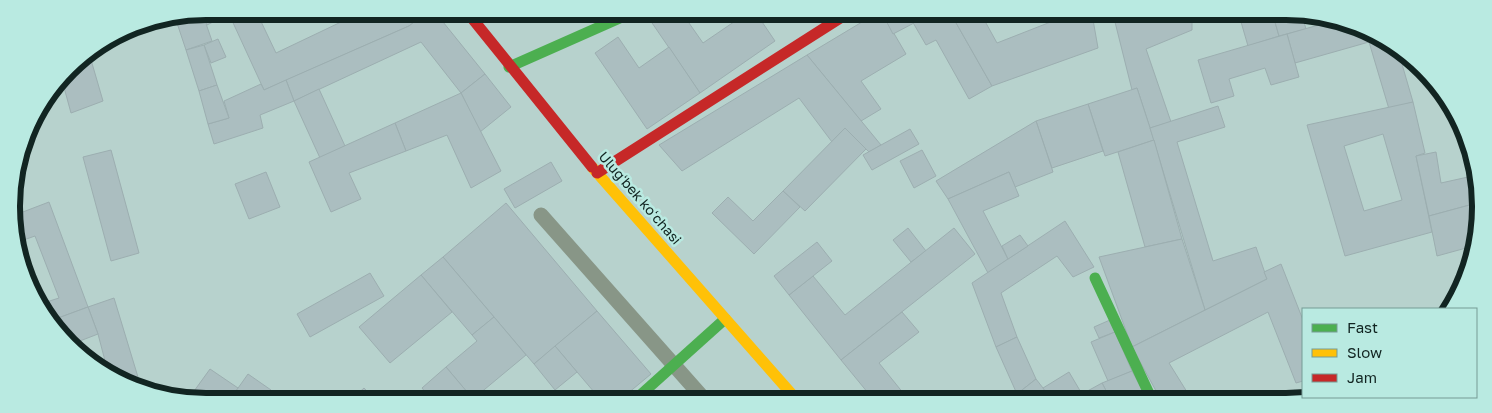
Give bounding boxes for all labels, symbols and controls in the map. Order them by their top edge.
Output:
street label: Ulugʻbek koʻchasi [595,148,685,248]
legend [1302,308,1477,398]
text: Fast [1347,318,1378,336]
text: Slow [1347,343,1382,361]
text: Jam [1347,368,1377,386]

